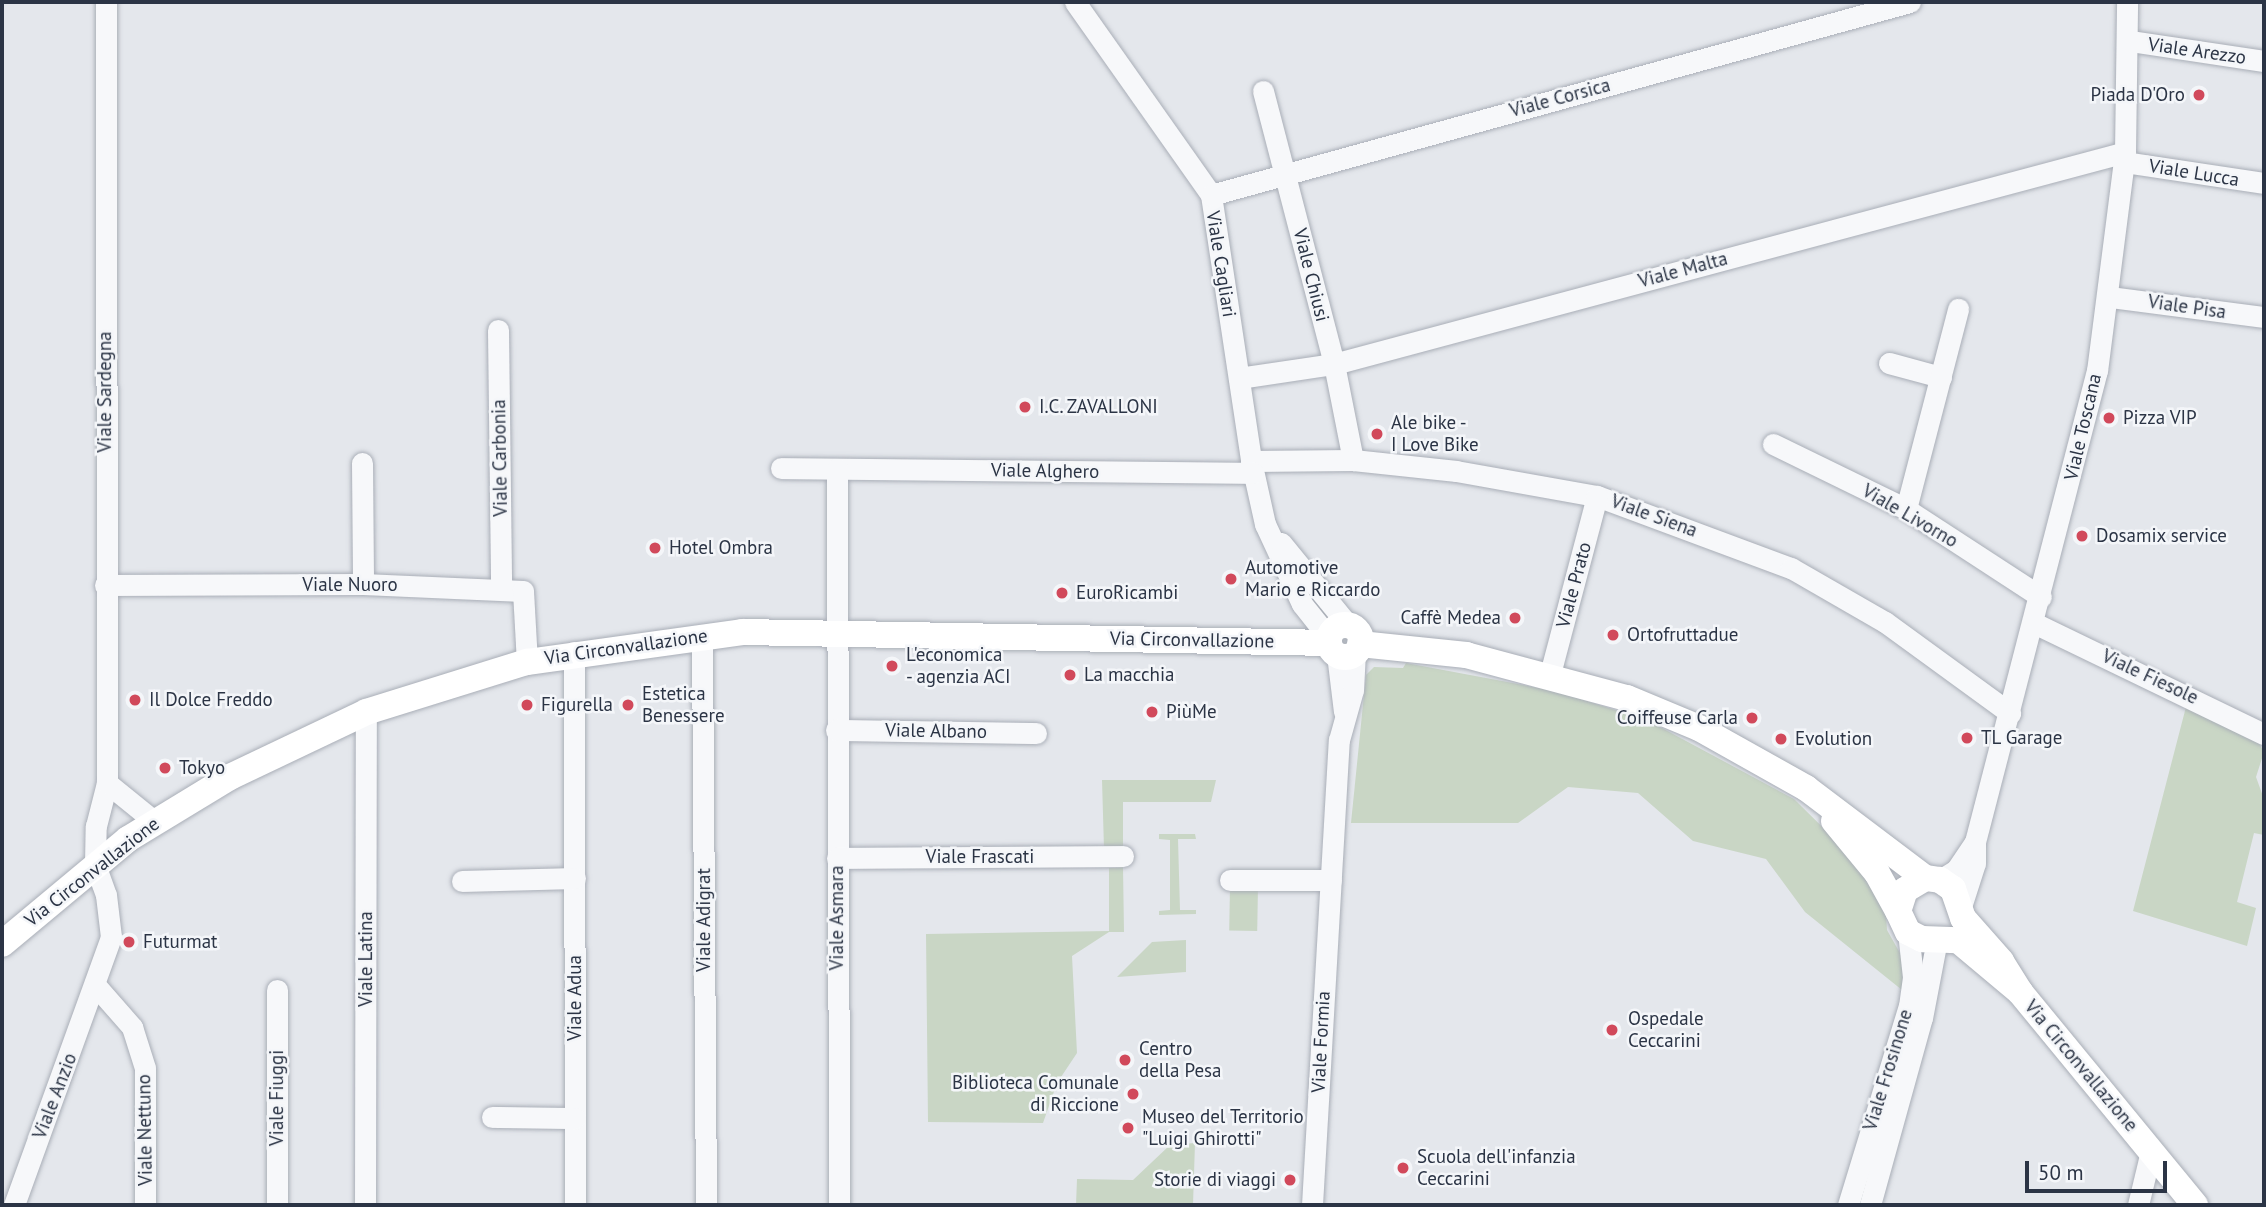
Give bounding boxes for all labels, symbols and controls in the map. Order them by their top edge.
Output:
street label: Viale Arezzo [2146,33,2248,69]
street label: Viale Corsica [1507,74,1613,122]
place label: Piada D'Oro [2090,84,2185,106]
marker: Piada D'Oro [2191,87,2207,103]
street label: Viale Lucca [2147,155,2241,191]
street label: Viale Cagliari [1201,209,1241,319]
street label: Viale Chiusi [1288,226,1334,324]
street label: Viale Malta [1636,247,1730,293]
street label: Viale Pisa [2146,290,2228,324]
street label: Viale Sardegna [94,331,116,453]
street label: Viale Toscana [2060,371,2106,483]
place label: I.C. ZAVALLONI [1039,396,1160,418]
street label: Viale Carbonia [488,399,512,517]
marker: I.C. ZAVALLONI [1017,399,1033,415]
place label: Pizza VIP [2123,407,2197,429]
marker: Pizza VIP [2101,410,2117,426]
place label: Ale bike - I Love Bike [1391,412,1479,456]
marker: Ale bike - I Love Bike [1369,426,1385,442]
street label: Viale Alghero [990,459,1100,483]
street label: Viale Livorno [1858,479,1962,553]
street label: Viale Siena [1608,490,1700,542]
place label: Dosamix service [2096,525,2228,547]
marker: Dosamix service [2074,528,2090,544]
place label: Hotel Ombra [669,537,773,559]
marker: Hotel Ombra [647,540,663,556]
street label: Viale Prato [1552,540,1596,630]
place label: Automotive Mario e Riccardo [1245,557,1380,601]
marker: Automotive Mario e Riccardo [1223,571,1239,587]
street label: Viale Nuoro [302,574,398,596]
place label: EuroRicambi [1076,582,1178,604]
marker: EuroRicambi [1054,585,1070,601]
place label: Caffè Medea [1400,607,1501,629]
marker: Caffè Medea [1507,610,1523,626]
street label: Via Circonvallazione [543,624,709,670]
place label: Ortofruttadue [1627,624,1738,646]
street label: Via Circonvallazione [1110,627,1274,653]
marker: Ortofruttadue [1605,627,1621,643]
place label: L'economica - agenzia ACI [906,644,1013,688]
street label: Viale Fiesole [2098,645,2202,709]
marker: L'economica - agenzia ACI [884,658,900,674]
place label: La macchia [1084,664,1174,686]
marker: La macchia [1062,667,1078,683]
place label: Estetica Benessere [642,683,725,727]
place label: Il Dolce Freddo [149,689,273,711]
marker: Il Dolce Freddo [127,692,143,708]
place label: Figurella [541,694,613,716]
marker: Figurella [519,697,535,713]
marker: Estetica Benessere [620,697,636,713]
place label: PiùMe [1166,701,1217,723]
marker: PiùMe [1144,704,1160,720]
place label: Coiffeuse Carla [1617,707,1738,729]
marker: Coiffeuse Carla [1744,710,1760,726]
street label: Viale Albano [885,719,987,743]
place label: TL Garage [1981,727,2063,749]
place label: Evolution [1795,728,1872,750]
marker: TL Garage [1959,730,1975,746]
marker: Evolution [1773,731,1789,747]
place label: Tokyo [179,757,225,779]
marker: Tokyo [157,760,173,776]
street label: Via Circonvallazione [20,812,164,932]
street label: Viale Frascati [926,846,1034,868]
street label: Viale Asmara [826,865,848,971]
street label: Viale Adigrat [693,868,715,972]
street label: Viale Latina [355,911,377,1007]
place label: Futurmat [143,931,217,953]
marker: Futurmat [121,934,137,950]
street label: Viale Adua [564,955,586,1041]
street label: Viale Formia [1307,990,1335,1094]
street label: Via Circonvallazione [2019,996,2143,1136]
street label: Viale Frosinone [1859,1007,1917,1133]
place label: Ospedale Ceccarini [1628,1008,1704,1052]
marker: Ospedale Ceccarini [1602,1020,1622,1040]
place label: Centro della Pesa [1139,1038,1221,1082]
street label: Viale Anzio [28,1050,82,1142]
street label: Viale Fiuggi [266,1050,288,1146]
marker: Centro della Pesa [1117,1052,1133,1068]
place label: Biblioteca Comunale di Riccione [952,1072,1119,1116]
street label: Viale Nettuno [133,1074,157,1186]
marker: Biblioteca Comunale di Riccione [1125,1086,1141,1102]
place label: Museo del Territorio "Luigi Ghirotti" [1142,1106,1304,1150]
marker: Museo del Territorio "Luigi Ghirotti" [1120,1120,1136,1136]
place label: Scuola dell'infanzia Ceccarini [1417,1146,1576,1190]
scale bar [2028,1148,2170,1192]
text: 50 m [2038,1159,2084,1186]
marker: Scuola dell'infanzia Ceccarini [1395,1160,1411,1176]
place label: Storie di viaggi [1154,1169,1276,1191]
marker: Storie di viaggi [1282,1172,1298,1188]

